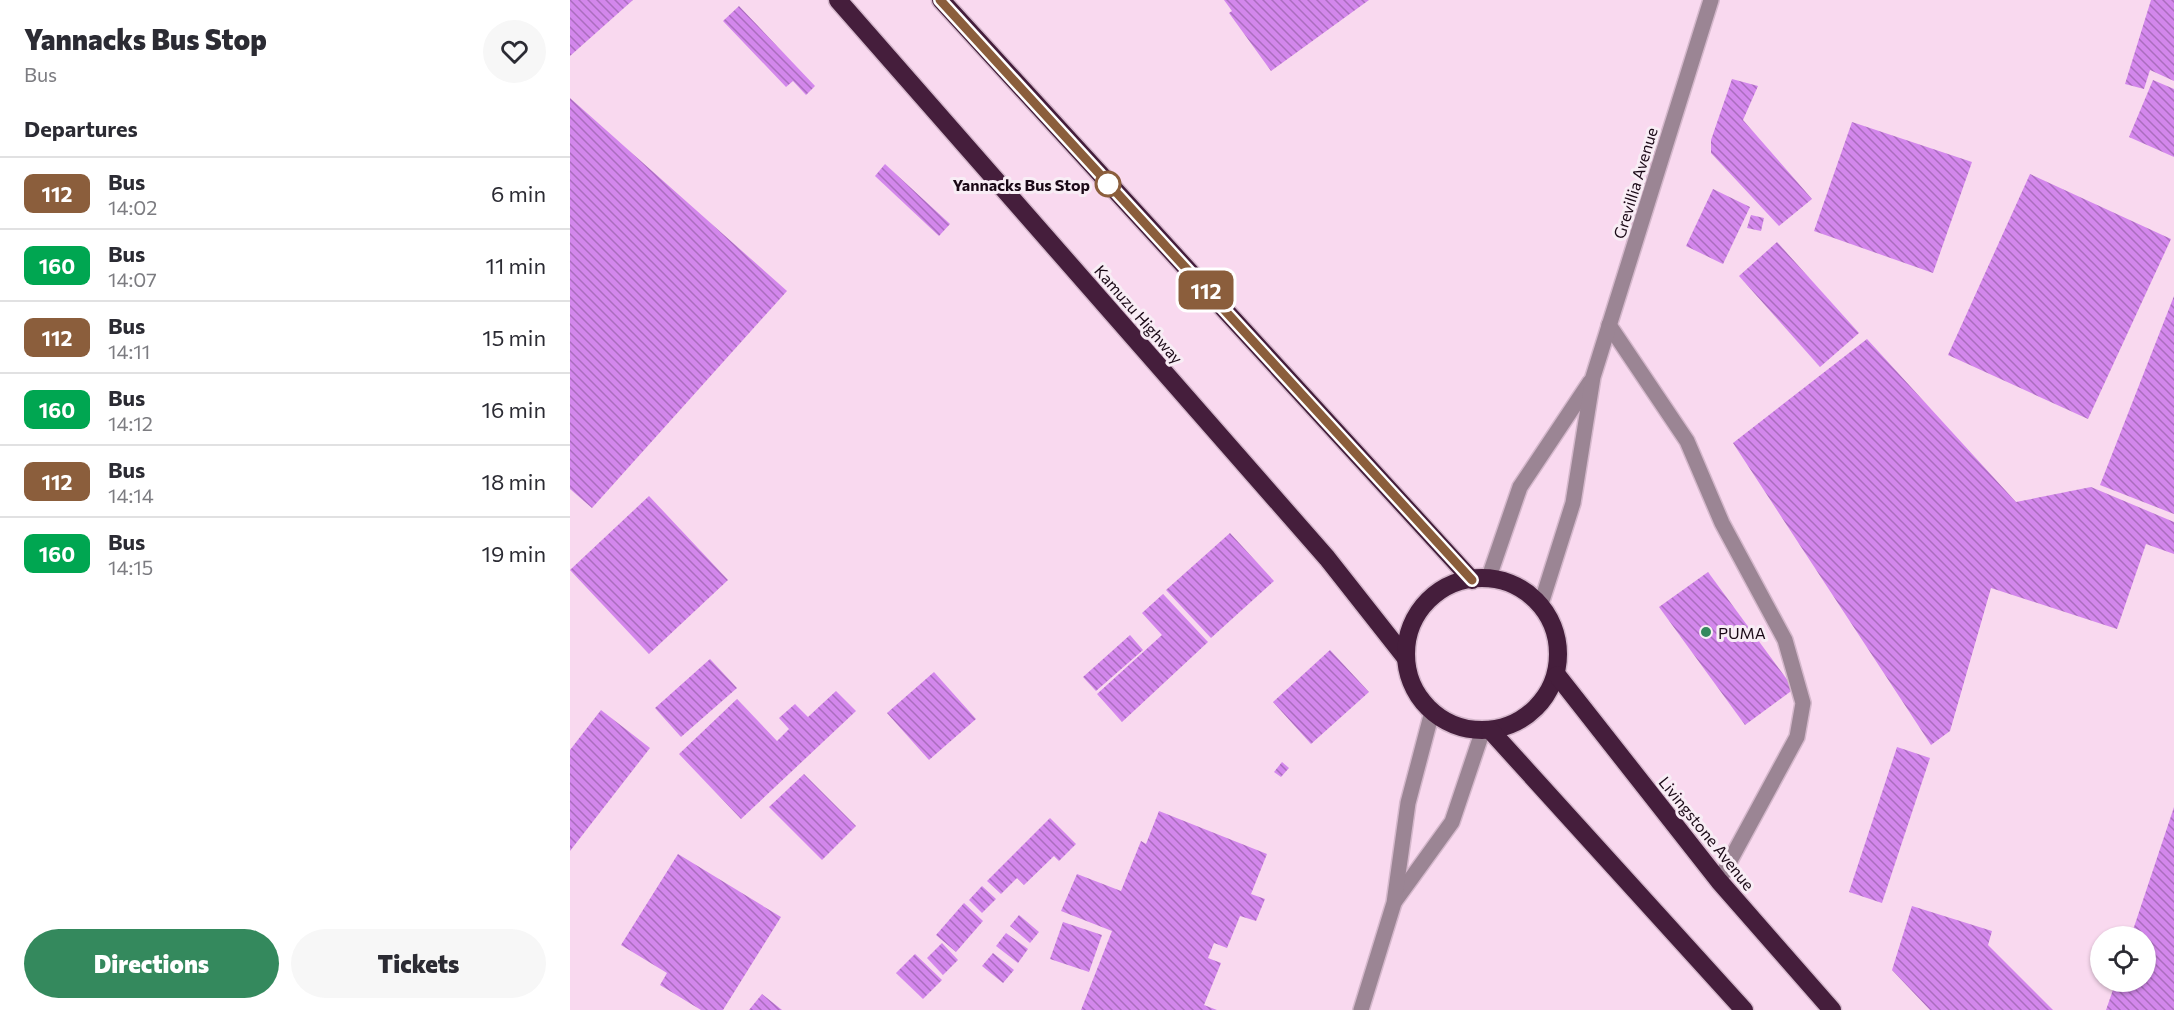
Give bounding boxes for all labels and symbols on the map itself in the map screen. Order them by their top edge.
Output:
street label: Grevillia Avenue [1609,125,1661,241]
marker: Yannacks Bus Stop [1095,171,1121,197]
place label: Yannacks Bus Stop [952,175,1090,194]
street label: Kamuzu Highway [1091,261,1187,367]
line badge: 112 [1172,270,1240,310]
place label: PUMA [1718,623,1766,642]
marker: PUMA [1699,625,1713,639]
street label: Livingstone Avenue [1655,772,1759,894]

